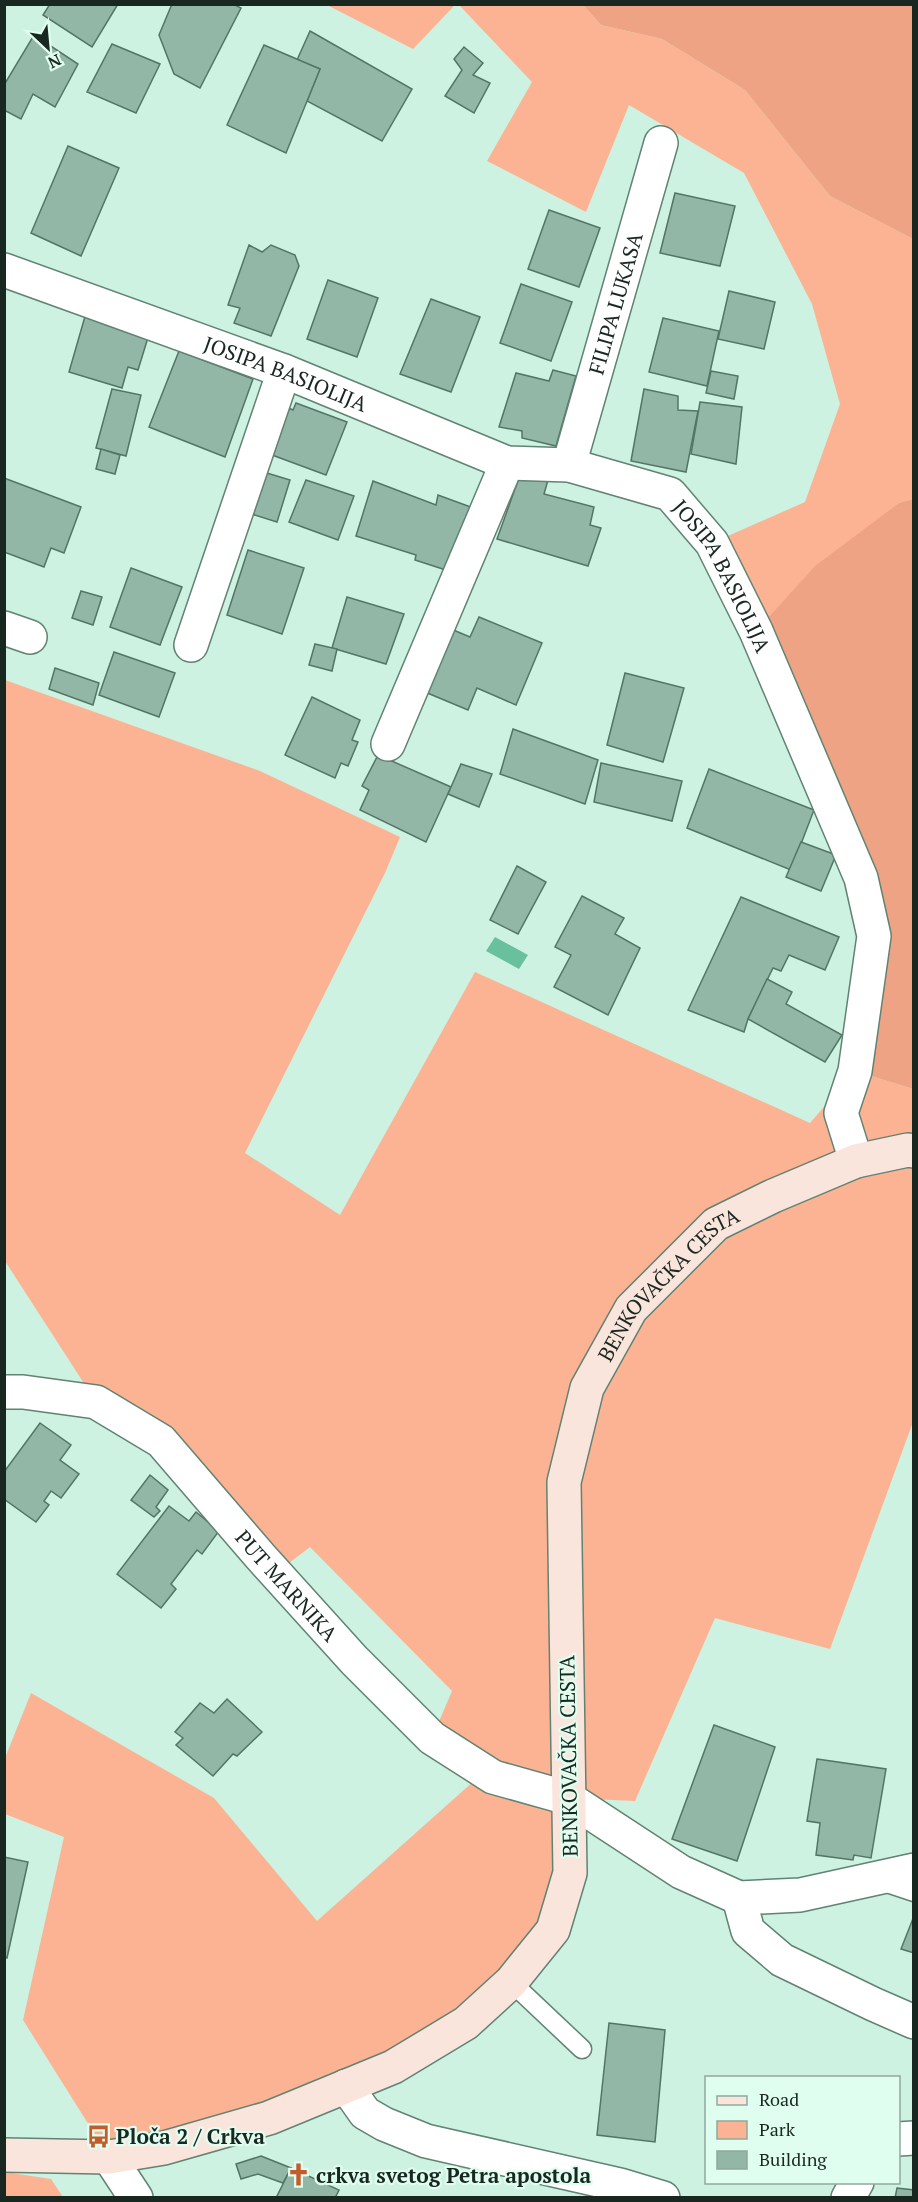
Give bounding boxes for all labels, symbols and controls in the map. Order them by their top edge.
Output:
north arrow [18,18,78,78]
text: N [44,49,65,74]
street label: FILIPA LUKASA [582,229,649,378]
street label: JOSIPA BASIOLIJA [200,329,372,418]
street label: JOSIPA BASIOLIJA [667,493,778,657]
street label: BENKOVAČKA CESTA [591,1201,744,1366]
street label: PUT MARNIKA [229,1524,345,1648]
street label: BENKOVAČKA CESTA [552,1654,584,1857]
legend [705,2076,900,2184]
text: Road [759,2087,799,2111]
text: Park [759,2117,796,2141]
place label: Ploča 2 / Crkva [116,2122,265,2150]
bus stop icon: Ploča 2 / Crkva [85,2123,111,2149]
text: Building [759,2147,827,2171]
place label: crkva svetog Petra apostola [316,2161,591,2189]
church icon: crkva svetog Petra apostola [285,2162,311,2188]

